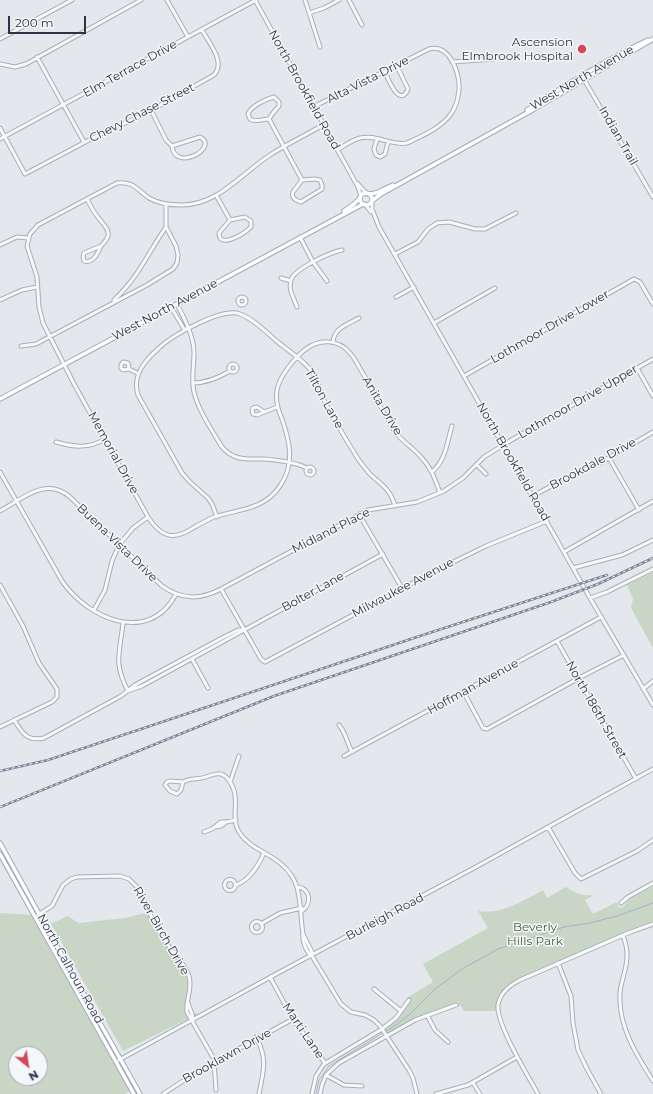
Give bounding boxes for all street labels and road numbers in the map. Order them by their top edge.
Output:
street label: North Brookfield Road [265,28,343,152]
street label: Elm Terrace Drive [81,37,179,101]
street label: West North Avenue [528,42,636,114]
street label: Alta Vista Drive [325,53,411,107]
street label: Chevy Chase Street [87,80,197,146]
street label: Indian Trail [595,104,641,168]
street label: West North Avenue [110,276,220,344]
street label: Lothmoor Drive Lower [488,287,612,367]
street label: Lothmoor Drive Upper [516,362,640,442]
street label: Tilton Lane [302,367,346,431]
street label: Anita Drive [359,374,405,438]
street label: North Brookfield Road [473,400,553,524]
street label: Memorial Drive [84,409,142,497]
street label: Brookdale Drive [547,435,639,493]
street label: Buena Vista Drive [74,501,160,585]
street label: Midland Place [290,505,372,557]
street label: Milwaukee Avenue [350,555,456,621]
street label: Bolter Lane [279,569,347,615]
street label: Hoffman Avenue [425,656,521,718]
street label: North 186th Street [562,659,630,761]
street label: River Birch Drive [130,884,192,978]
street label: Burleigh Road [343,890,427,944]
street label: North Calhoun Road [34,912,106,1026]
street label: Marti Lane [279,1000,327,1062]
street label: Brooklawn Drive [180,1026,274,1086]

